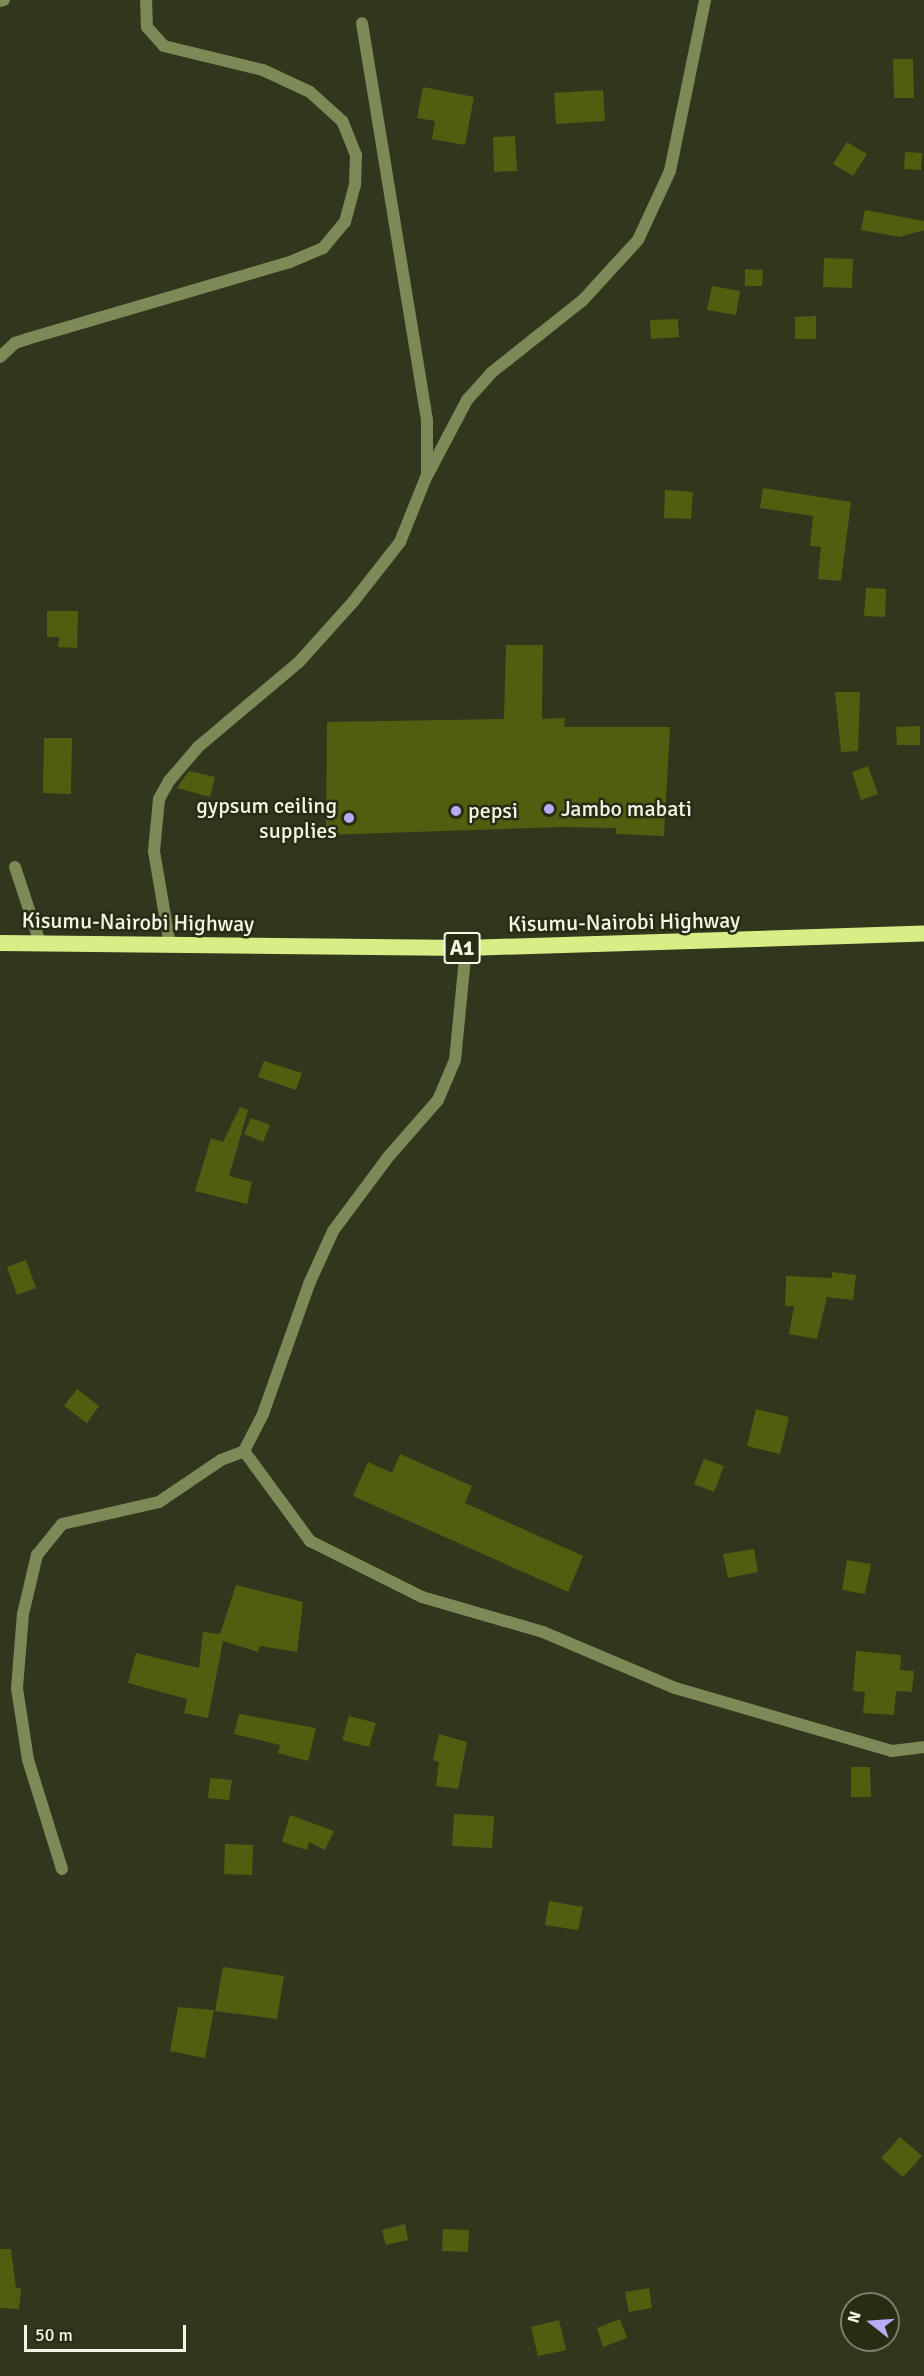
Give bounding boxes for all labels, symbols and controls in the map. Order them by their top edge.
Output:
place label: gypsum ceiling supplies [196,792,337,843]
place label: Jambo mabati [561,796,692,822]
place label: pepsi [468,798,518,824]
marker: Jambo mabati [542,802,556,816]
marker: pepsi [449,804,463,818]
marker: gypsum ceiling supplies [342,811,356,825]
street label: Kisumu-Nairobi Highway [22,907,254,937]
street label: Kisumu-Nairobi Highway [508,907,740,937]
road number: A1 [442,930,482,966]
north arrow [840,2292,900,2352]
text: N [844,2309,866,2326]
scale bar [27,2313,189,2351]
text: 50 m [35,2324,73,2346]

